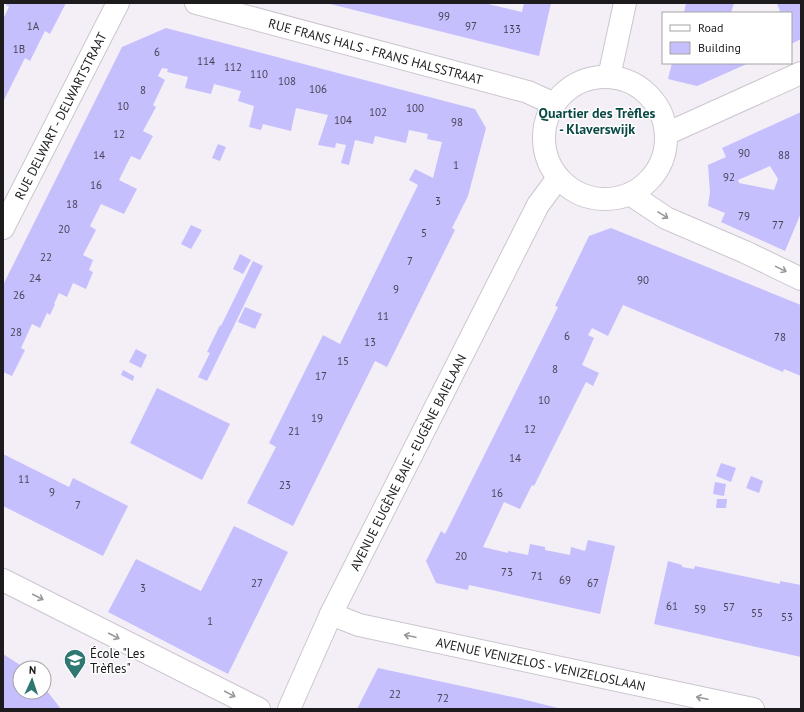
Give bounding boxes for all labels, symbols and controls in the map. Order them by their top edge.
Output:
house number: 99 [438,9,450,23]
legend [662,12,792,64]
street label: RUE FRANS HALS - FRANS HALSSTRAAT [267,14,485,88]
house number: 1A [27,19,40,33]
house number: 97 [465,19,477,33]
text: Road [698,20,723,35]
house number: 133 [503,22,521,36]
street label: RUE DELWART - DELWARTSTRAAT [11,29,110,202]
text: Building [698,40,741,55]
house number: 1B [13,42,25,56]
house number: 6 [154,45,160,59]
house number: 114 [197,54,215,68]
house number: 112 [224,60,242,74]
house number: 110 [250,67,268,81]
house number: 108 [278,74,296,88]
house number: 106 [309,82,327,96]
house number: 8 [140,83,146,97]
house number: 10 [117,99,129,113]
house number: 100 [406,101,424,115]
district label: Quartier des Trèfles - Klaverswijk [539,104,656,138]
house number: 102 [369,105,387,119]
house number: 104 [334,113,352,127]
house number: 98 [451,115,463,129]
house number: 12 [113,127,125,141]
house number: 90 [738,146,750,160]
house number: 14 [93,148,105,162]
house number: 88 [778,148,790,162]
house number: 1 [453,158,459,172]
house number: 92 [723,170,735,184]
house number: 16 [90,178,102,192]
house number: 3 [435,194,441,208]
house number: 18 [66,197,78,211]
house number: 79 [738,209,750,223]
one-way arrow [657,212,669,220]
house number: 77 [772,218,784,232]
house number: 20 [58,222,70,236]
house number: 5 [421,226,427,240]
house number: 22 [40,250,52,264]
house number: 7 [407,254,413,268]
one-way arrow [775,266,787,274]
house number: 24 [29,271,41,285]
house number: 90 [637,273,649,287]
house number: 9 [393,282,399,296]
house number: 26 [13,288,25,302]
house number: 11 [377,309,389,323]
house number: 28 [10,325,22,339]
house number: 6 [564,329,570,343]
house number: 78 [774,330,786,344]
house number: 13 [364,335,376,349]
street label: AVENUE EUGÈNE BAIE - EUGÈNE BAIELAAN [346,351,470,573]
house number: 15 [337,354,349,368]
house number: 8 [552,362,558,376]
house number: 17 [315,369,327,383]
house number: 10 [538,393,550,407]
house number: 19 [311,411,323,425]
house number: 12 [524,422,536,436]
house number: 21 [288,424,300,438]
house number: 14 [509,451,521,465]
house number: 11 [18,472,30,486]
house number: 23 [279,478,291,492]
house number: 9 [49,485,55,499]
house number: 16 [491,486,503,500]
house number: 7 [75,498,81,512]
house number: 20 [455,549,467,563]
house number: 73 [501,565,513,579]
house number: 71 [531,569,543,583]
house number: 69 [559,573,571,587]
house number: 27 [251,576,263,590]
house number: 67 [587,576,599,590]
house number: 3 [140,581,146,595]
one-way arrow [32,594,44,601]
house number: 61 [666,599,678,613]
house number: 57 [723,600,735,614]
house number: 59 [694,602,706,616]
house number: 55 [751,606,763,620]
house number: 53 [781,610,793,624]
house number: 1 [207,614,213,628]
one-way arrow [404,631,417,639]
one-way arrow [108,632,120,640]
street label: AVENUE VENIZELOS - VENIZELOSLAAN [434,633,647,694]
place label: École "Les Trèfles" [90,645,145,677]
school or university icon: École "Les Trèfles" [62,647,88,680]
north arrow [12,660,52,700]
text: N [29,663,37,677]
house number: 22 [389,687,401,701]
one-way arrow [224,691,236,699]
house number: 72 [437,691,449,705]
one-way arrow [695,693,708,701]

